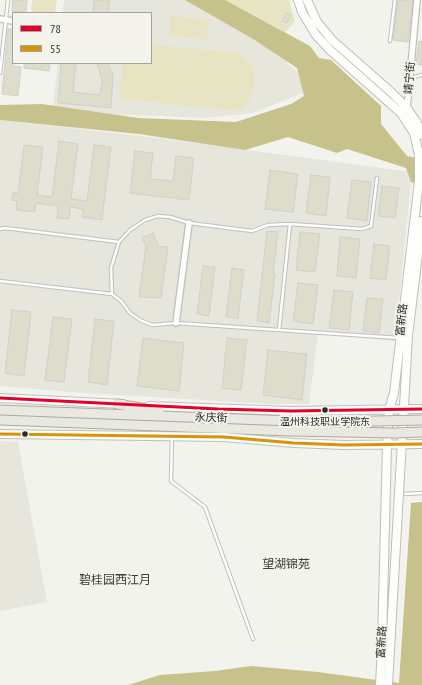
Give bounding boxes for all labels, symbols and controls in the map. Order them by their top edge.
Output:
legend [12,12,152,64]
text: 78 [50,21,61,36]
text: 55 [50,41,61,56]
street label: 靖宁街 [402,61,418,95]
street label: 富新路 [394,303,410,337]
marker: 温州科技职业学院东 [320,405,330,415]
street label: 永庆街 [194,411,228,425]
place label: 温州科技职业学院东 [280,416,370,428]
unlabelled marker [20,429,30,439]
district label: 望湖锦苑 [262,558,310,572]
district label: 碧桂园西江月 [79,574,151,588]
street label: 富新路 [375,625,389,659]

